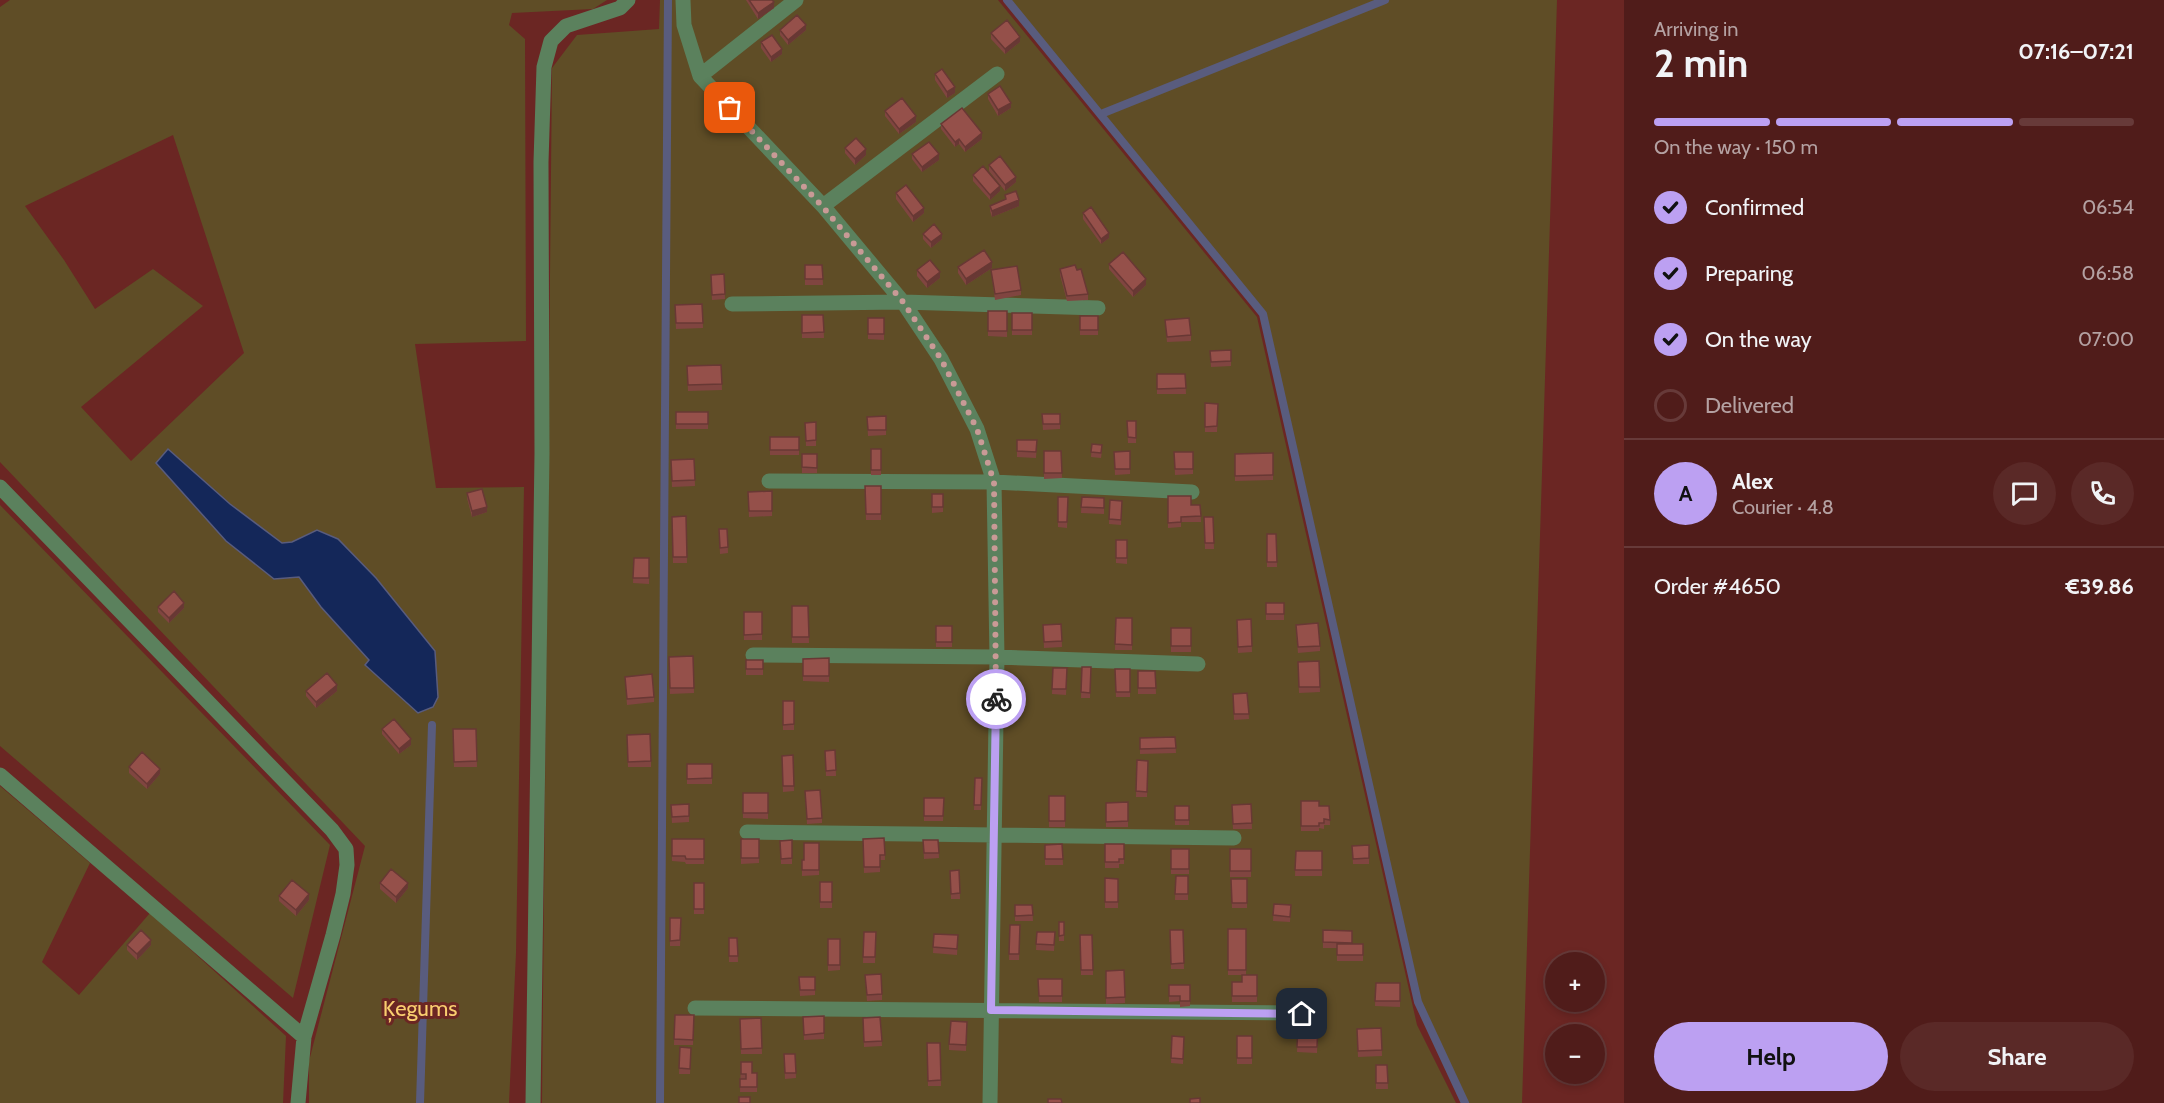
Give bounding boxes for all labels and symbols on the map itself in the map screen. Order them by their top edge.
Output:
pin [704,82,755,133]
courier [966,669,1026,729]
pin [1276,988,1327,1039]
park label: Ķegums [383,995,457,1023]

